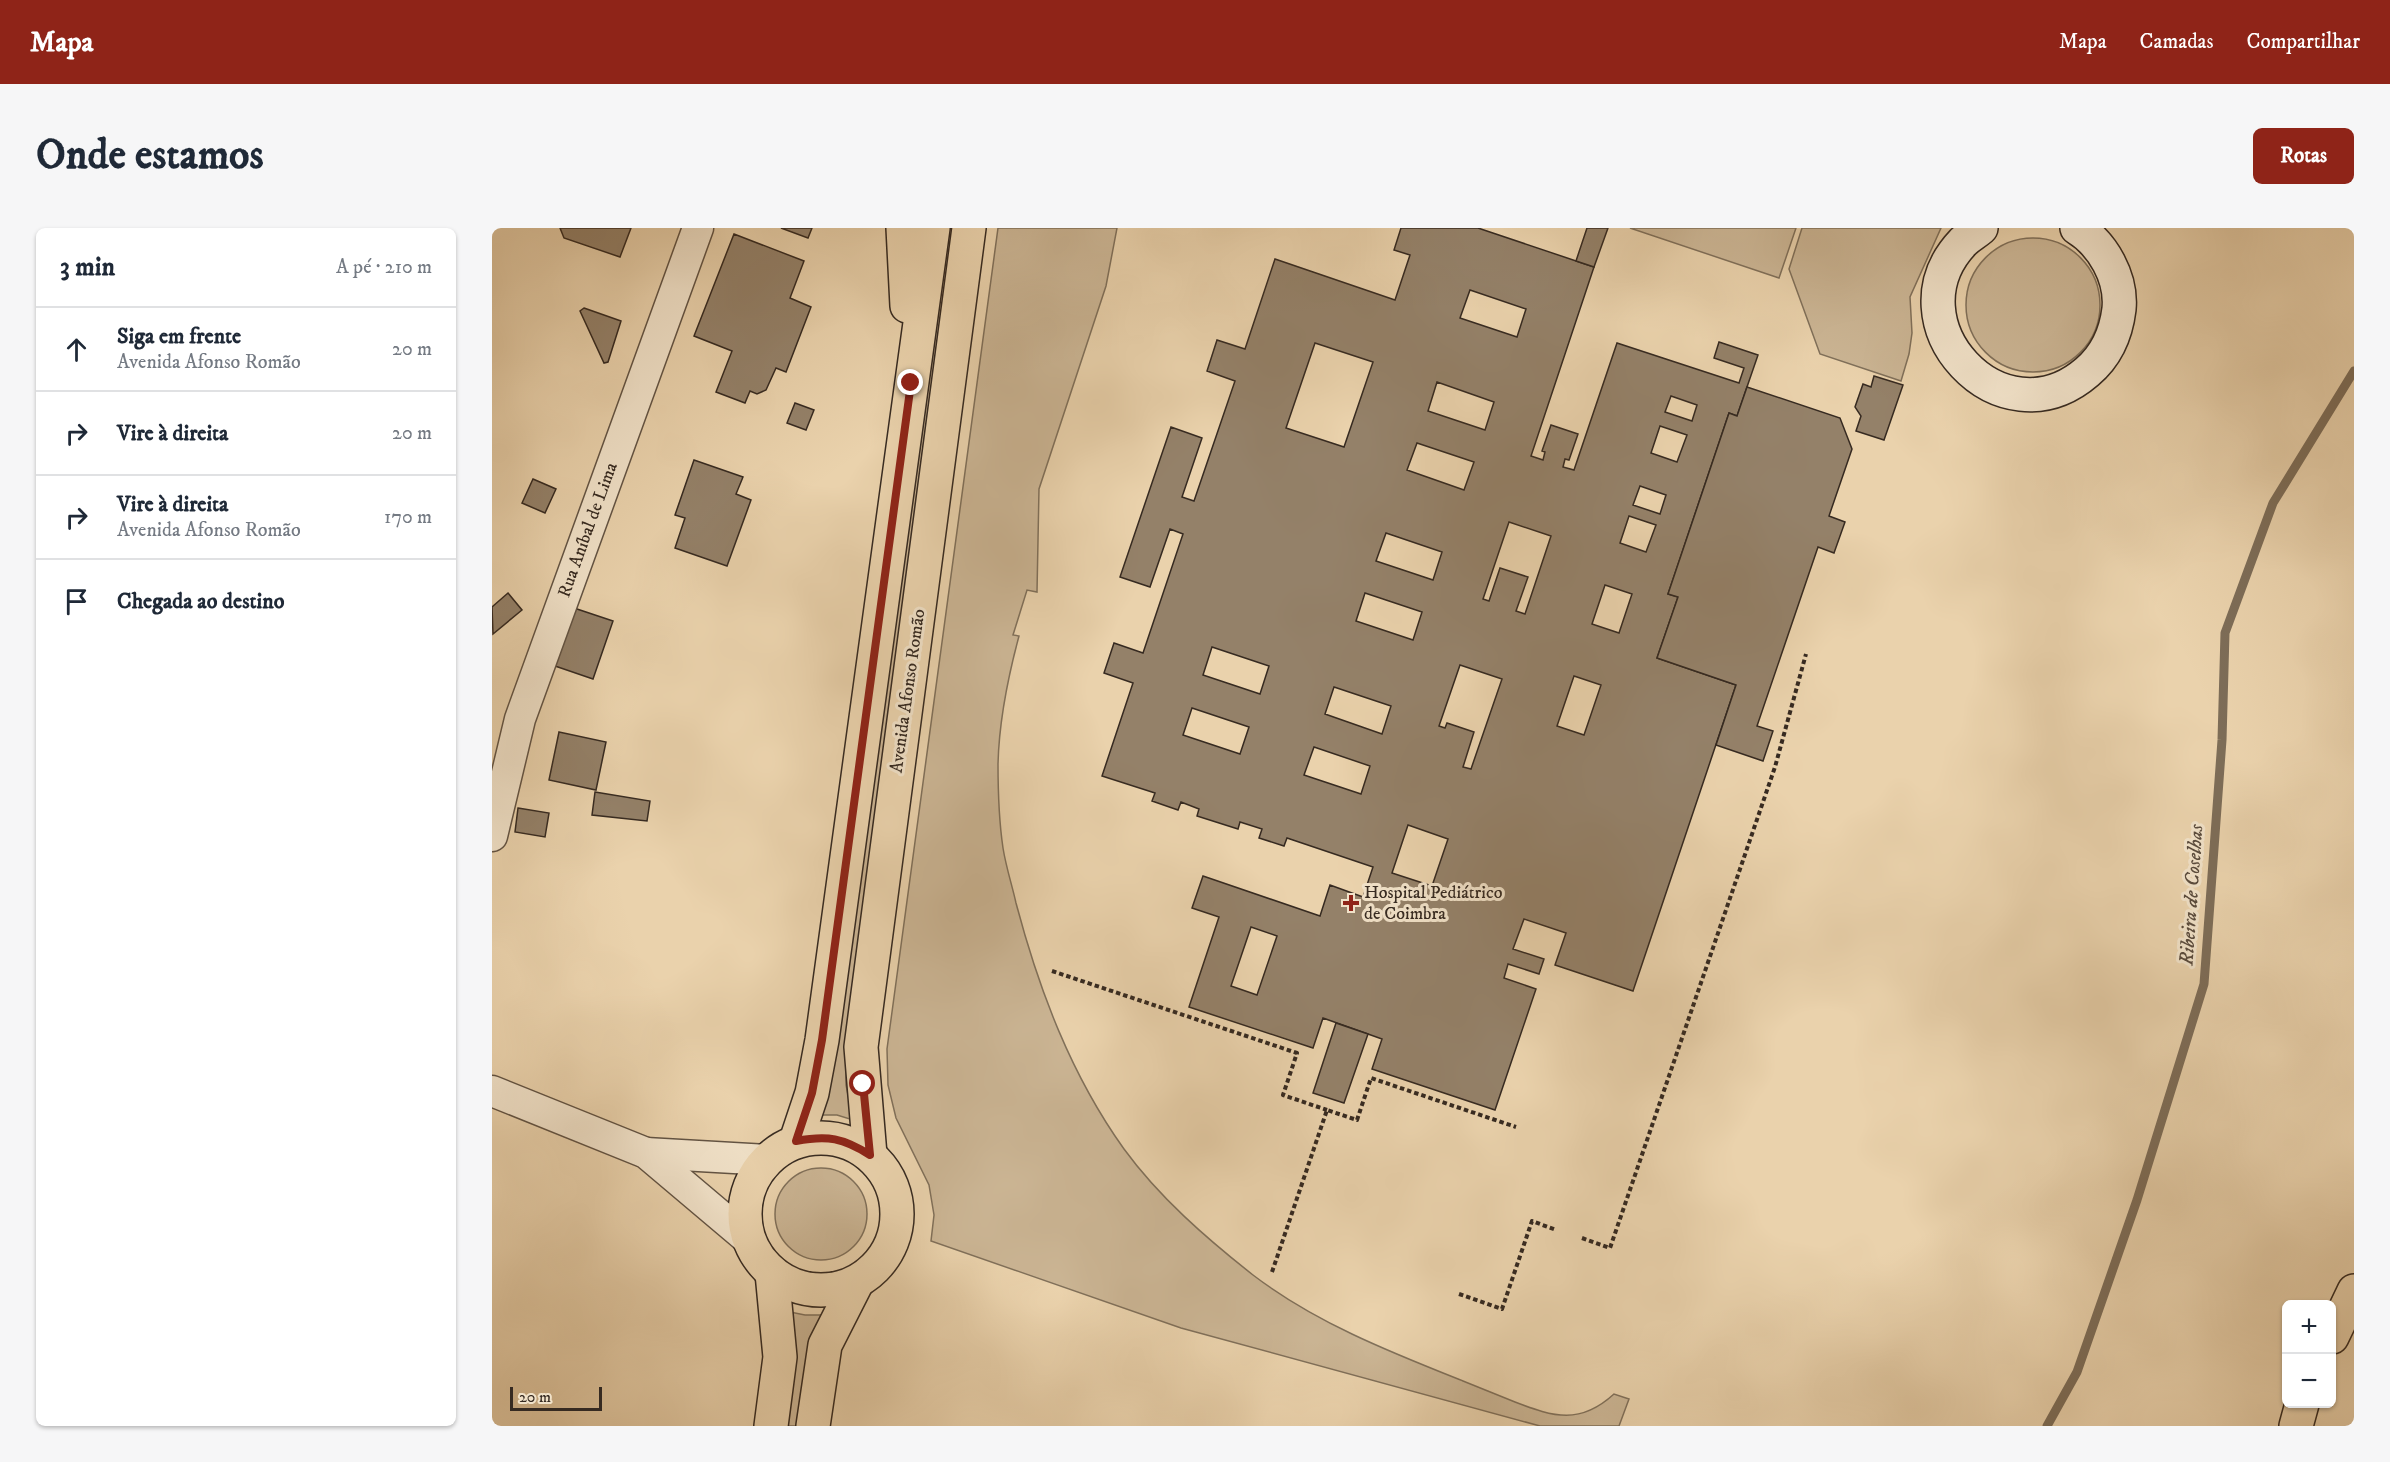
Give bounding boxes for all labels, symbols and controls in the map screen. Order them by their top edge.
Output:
text: Mapa [30,25,93,60]
text: Mapa [2059,29,2107,55]
text: Camadas [2140,29,2214,55]
text: Compartilhar [2247,29,2360,55]
button: Rotas [2253,128,2354,184]
text: Onde estamos [36,130,264,182]
text: 3 min [60,251,115,284]
text: A pé · 210 m [336,255,432,280]
text: Siga em frente [117,323,241,350]
icon: ahead [60,333,93,366]
text: 20 m [392,337,432,362]
text: Avenida Afonso Romão [117,350,301,375]
route end [897,369,923,395]
icon: right [60,417,93,450]
text: Vire à direita [117,420,228,447]
text: 20 m [392,421,432,446]
street label: Rua Aníbal de Lima [553,459,623,601]
text: Vire à direita [117,491,228,518]
icon: right [60,501,93,534]
text: 170 m [384,505,432,530]
text: Avenida Afonso Romão [117,518,301,543]
icon: arrive [60,585,93,618]
text: Chegada ao destino [117,588,284,615]
street label: Avenida Afonso Romão [886,607,930,774]
water label: Ribeira de Coselhas [2175,823,2209,967]
place label: Hospital Pediátrico de Coimbra [1364,882,1503,925]
marker: Hospital Pediátrico de Coimbra [1342,894,1360,912]
route start [849,1070,875,1096]
map controls [2282,1300,2336,1408]
button: + [2282,1300,2336,1354]
button: − [2282,1354,2336,1408]
scale bar [510,1384,602,1412]
text: 20 m [519,1387,551,1407]

